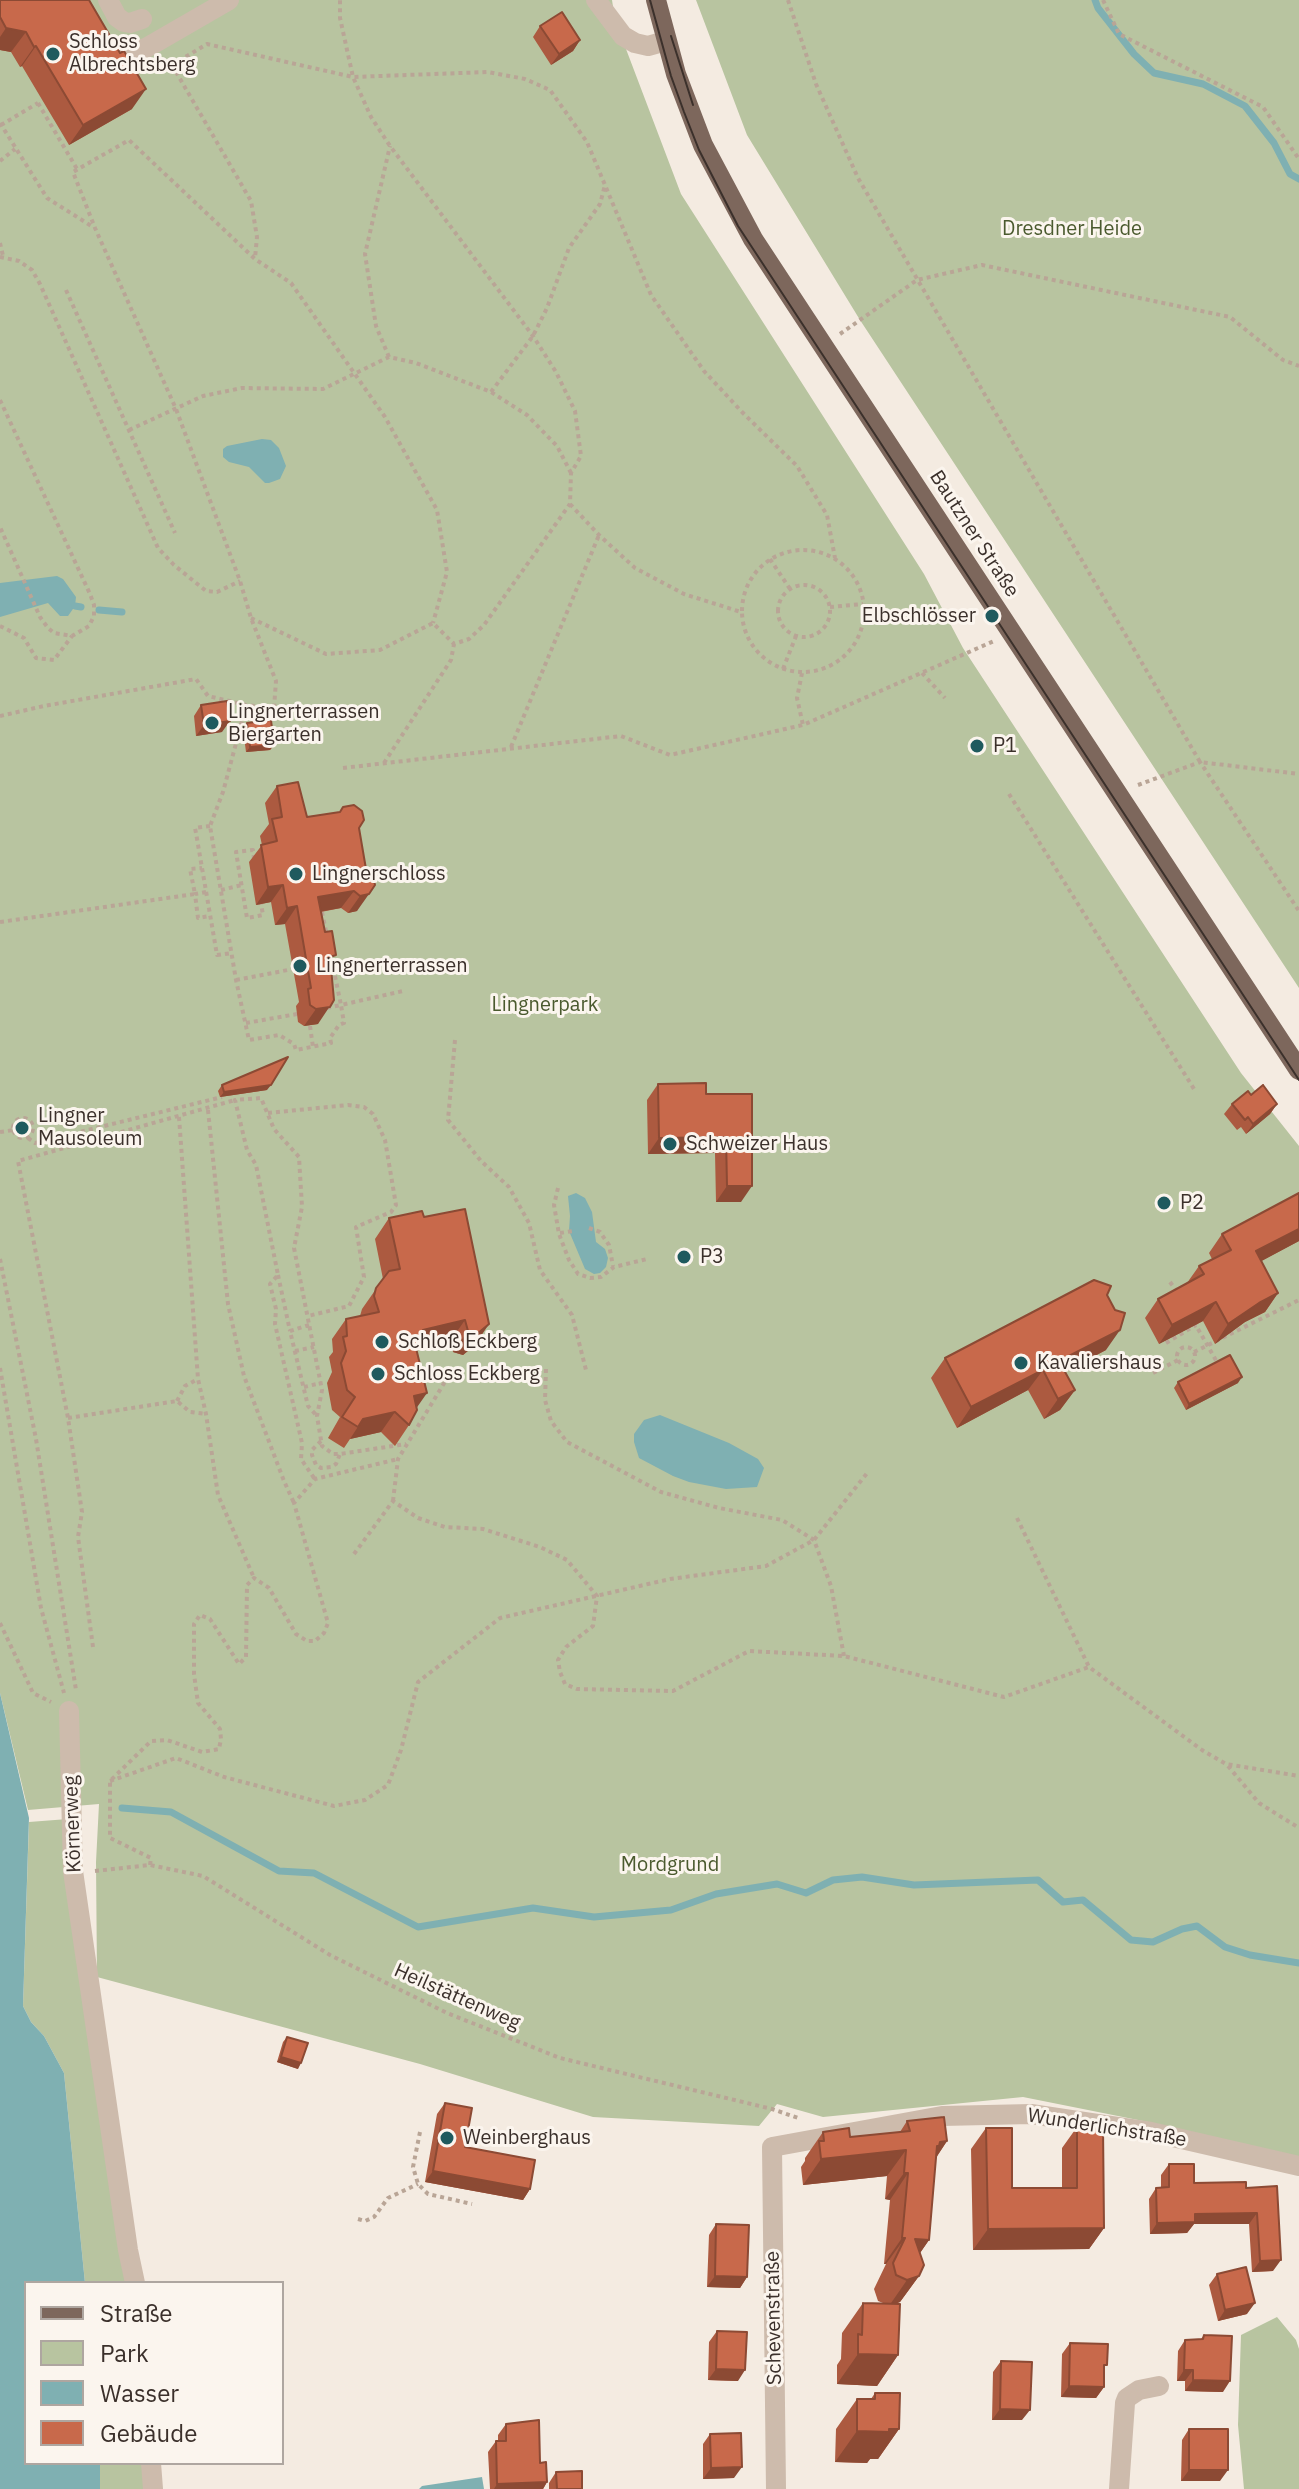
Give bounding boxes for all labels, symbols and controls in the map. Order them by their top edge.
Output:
place label: Schloss Albrechtsberg [69,30,195,77]
marker: Schloss Albrechtsberg [44,45,62,63]
park label: Dresdner Heide [1002,217,1142,241]
street label: Bautzner Straße [924,466,1024,602]
place label: Elbschlösser [862,604,976,628]
marker: Elbschlösser [983,607,1001,625]
place label: Lingnerterrassen Biergarten [228,700,380,747]
marker: Lingnerterrassen Biergarten [203,714,221,732]
place label: P1 [993,734,1017,758]
marker: P1 [968,737,986,755]
place label: Lingnerschloss [312,862,446,886]
marker: Lingnerschloss [287,865,305,883]
place label: Lingnerterrassen [316,954,468,978]
marker: Lingnerterrassen [291,957,309,975]
park label: Lingnerpark [492,993,598,1017]
place label: Lingner Mausoleum [38,1104,142,1151]
marker: Lingner Mausoleum [13,1119,31,1137]
place label: Schweizer Haus [686,1132,828,1156]
marker: Schweizer Haus [661,1135,679,1153]
place label: P2 [1180,1191,1204,1215]
marker: P2 [1155,1194,1173,1212]
place label: P3 [700,1245,724,1269]
marker: P3 [675,1248,693,1266]
place label: Schloß Eckberg [398,1330,537,1354]
marker: Schloß Eckberg [373,1333,391,1351]
place label: Kavaliershaus [1037,1351,1162,1375]
marker: Kavaliershaus [1012,1354,1030,1372]
place label: Schloss Eckberg [394,1362,540,1386]
marker: Schloss Eckberg [369,1365,387,1383]
street label: Körnerweg [59,1775,87,1873]
park label: Mordgrund [621,1853,719,1877]
street label: Heilstättenweg [390,1958,524,2036]
street label: Wunderlichstraße [1026,2104,1188,2152]
place label: Weinberghaus [463,2126,591,2150]
marker: Weinberghaus [438,2129,456,2147]
street label: Schevenstraße [761,2251,787,2385]
legend [24,2281,284,2465]
text: Straße [100,2297,172,2329]
text: Park [100,2337,149,2369]
text: Wasser [100,2377,179,2409]
text: Gebäude [100,2417,197,2449]

